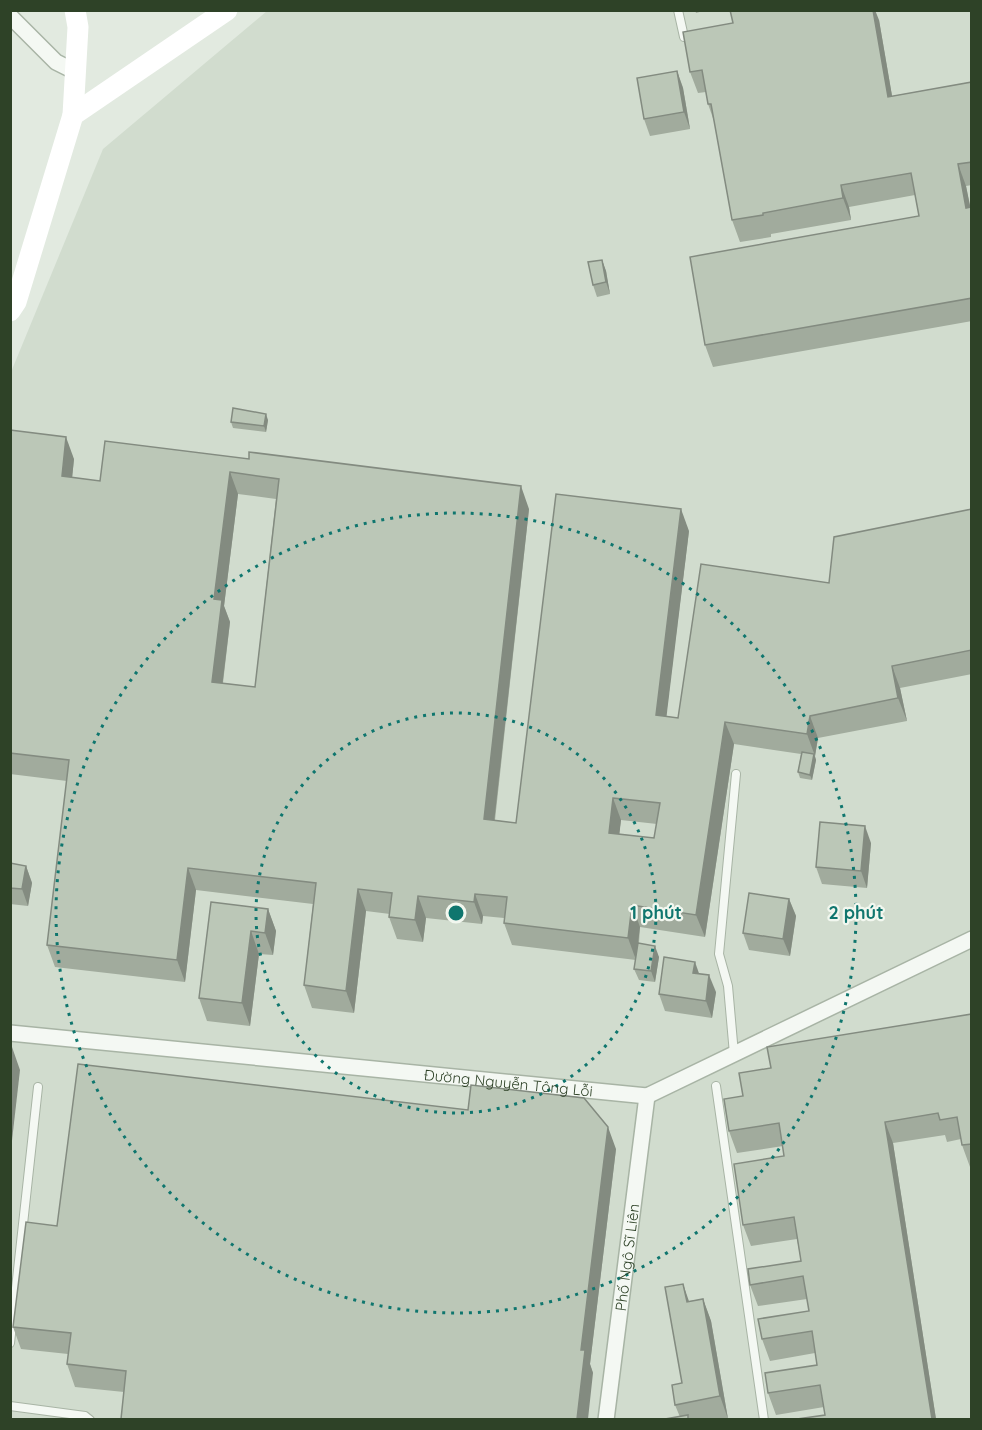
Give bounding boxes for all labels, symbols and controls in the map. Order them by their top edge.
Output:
text: 1 phút [630,901,682,924]
text: 2 phút [828,901,884,924]
centre of rings [446,903,466,923]
street label: Đường Nguyễn Tông Lỗi [423,1065,594,1100]
street label: Phố Ngô Sĩ Liên [610,1202,643,1312]

